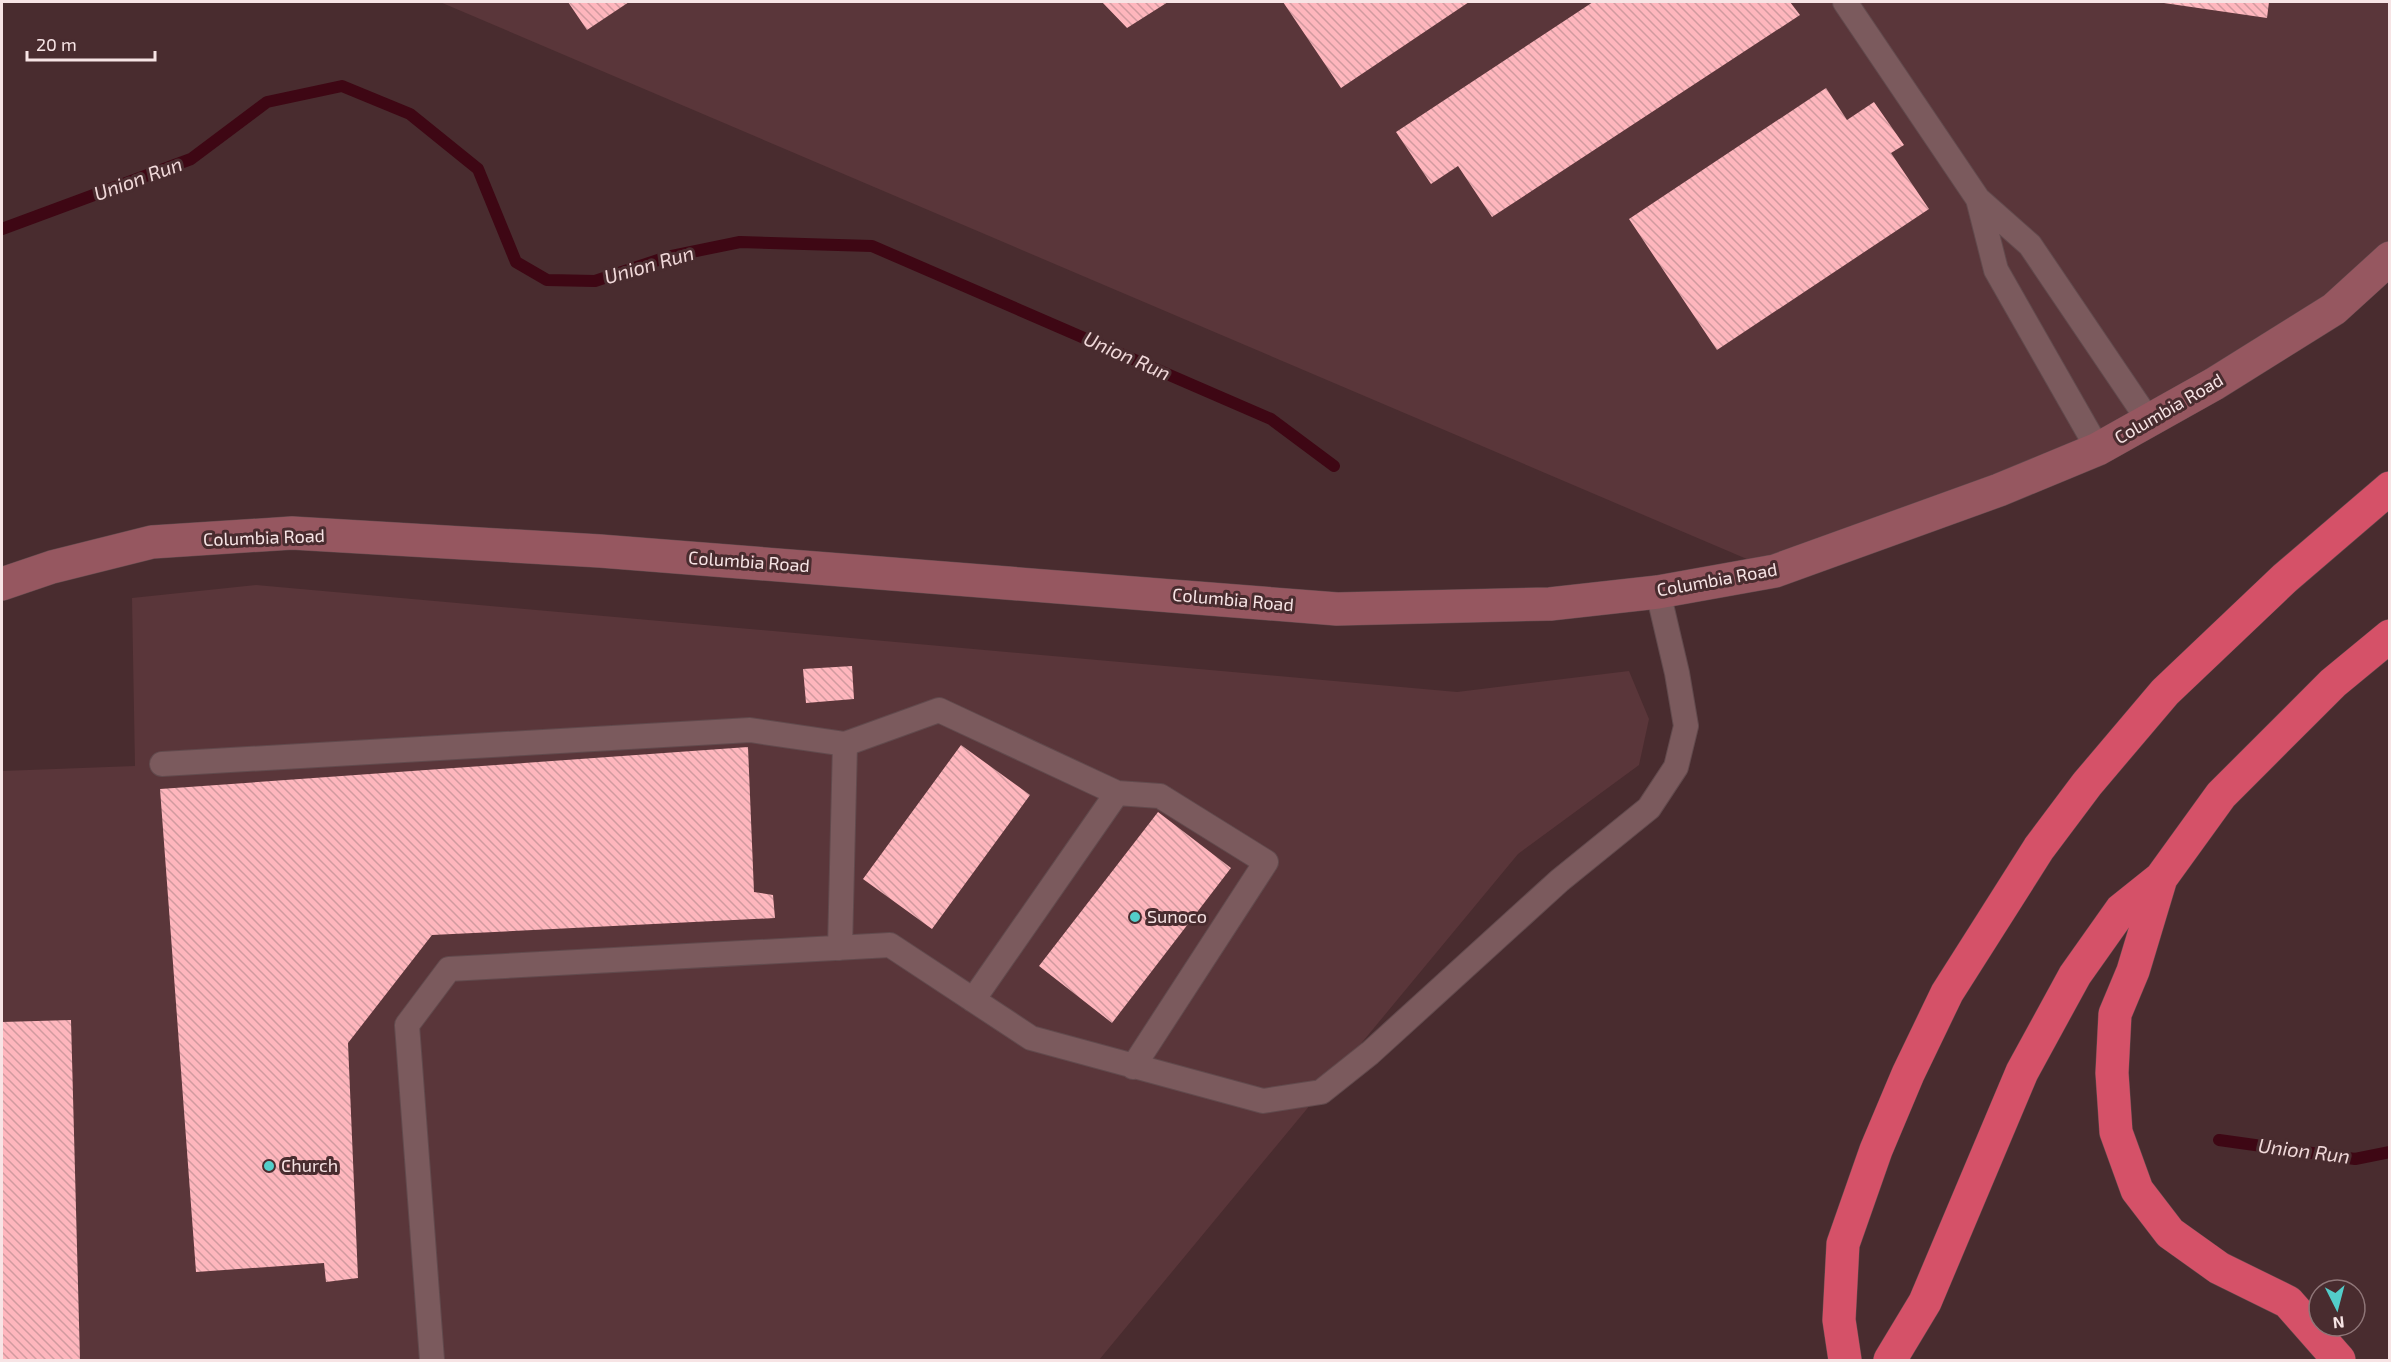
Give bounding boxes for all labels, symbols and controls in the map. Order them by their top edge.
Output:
scale bar [27,24,154,62]
text: 20 m [36,33,77,55]
water label: Union Run [90,151,185,205]
water label: Union Run [601,240,696,288]
water label: Union Run [1080,325,1174,385]
street label: Columbia Road [2110,368,2227,448]
street label: Columbia Road [203,524,325,550]
street label: Columbia Road [687,546,811,576]
street label: Columbia Road [1655,558,1779,600]
street label: Columbia Road [1171,583,1295,615]
place label: Sunoco [1147,905,1207,927]
marker: Sunoco [1128,910,1142,924]
water label: Union Run [2257,1132,2351,1168]
place label: Church [281,1154,338,1176]
marker: Church [262,1159,276,1173]
north arrow [2307,1278,2367,1338]
text: N [2332,1313,2345,1333]

